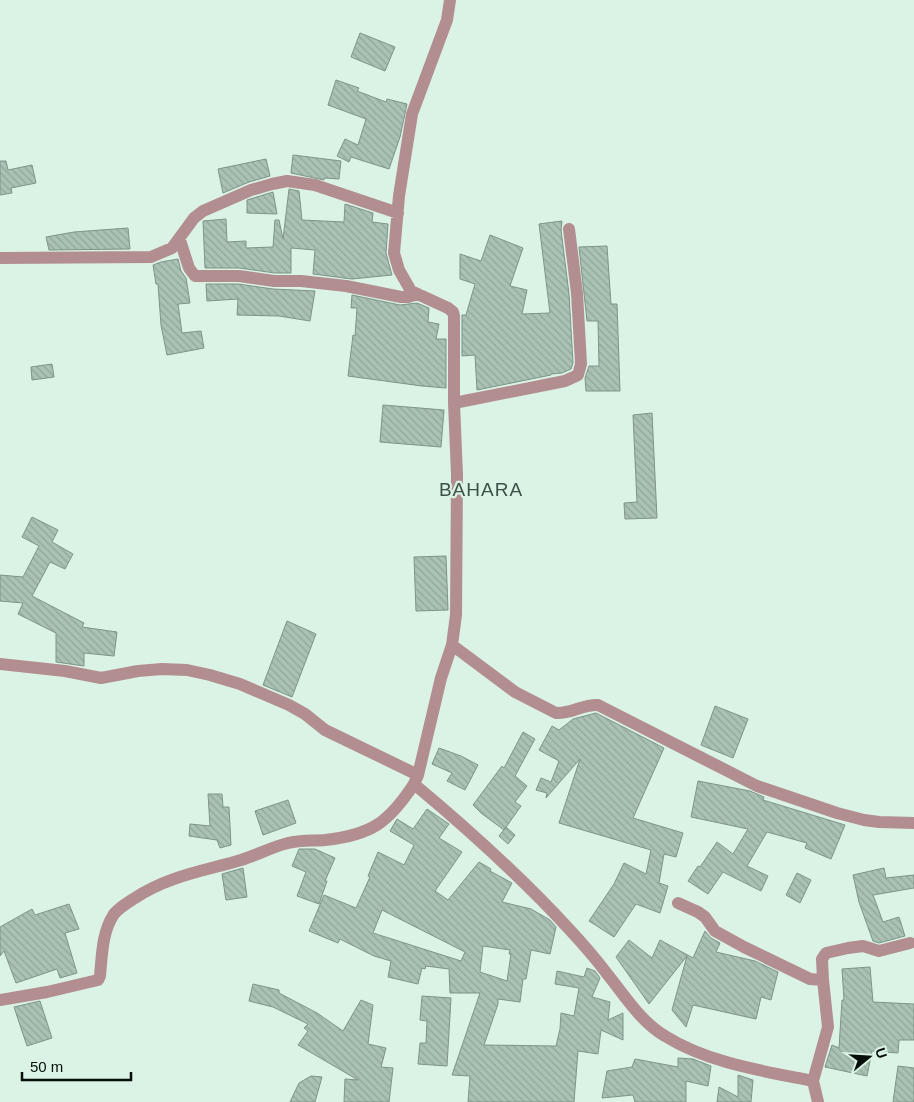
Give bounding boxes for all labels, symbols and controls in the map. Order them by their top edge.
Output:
district label: BAHARA [439,479,523,500]
north arrow [844,1032,894,1082]
text: U [872,1046,891,1060]
scale bar [22,1050,131,1082]
text: 50 m [30,1058,63,1075]

